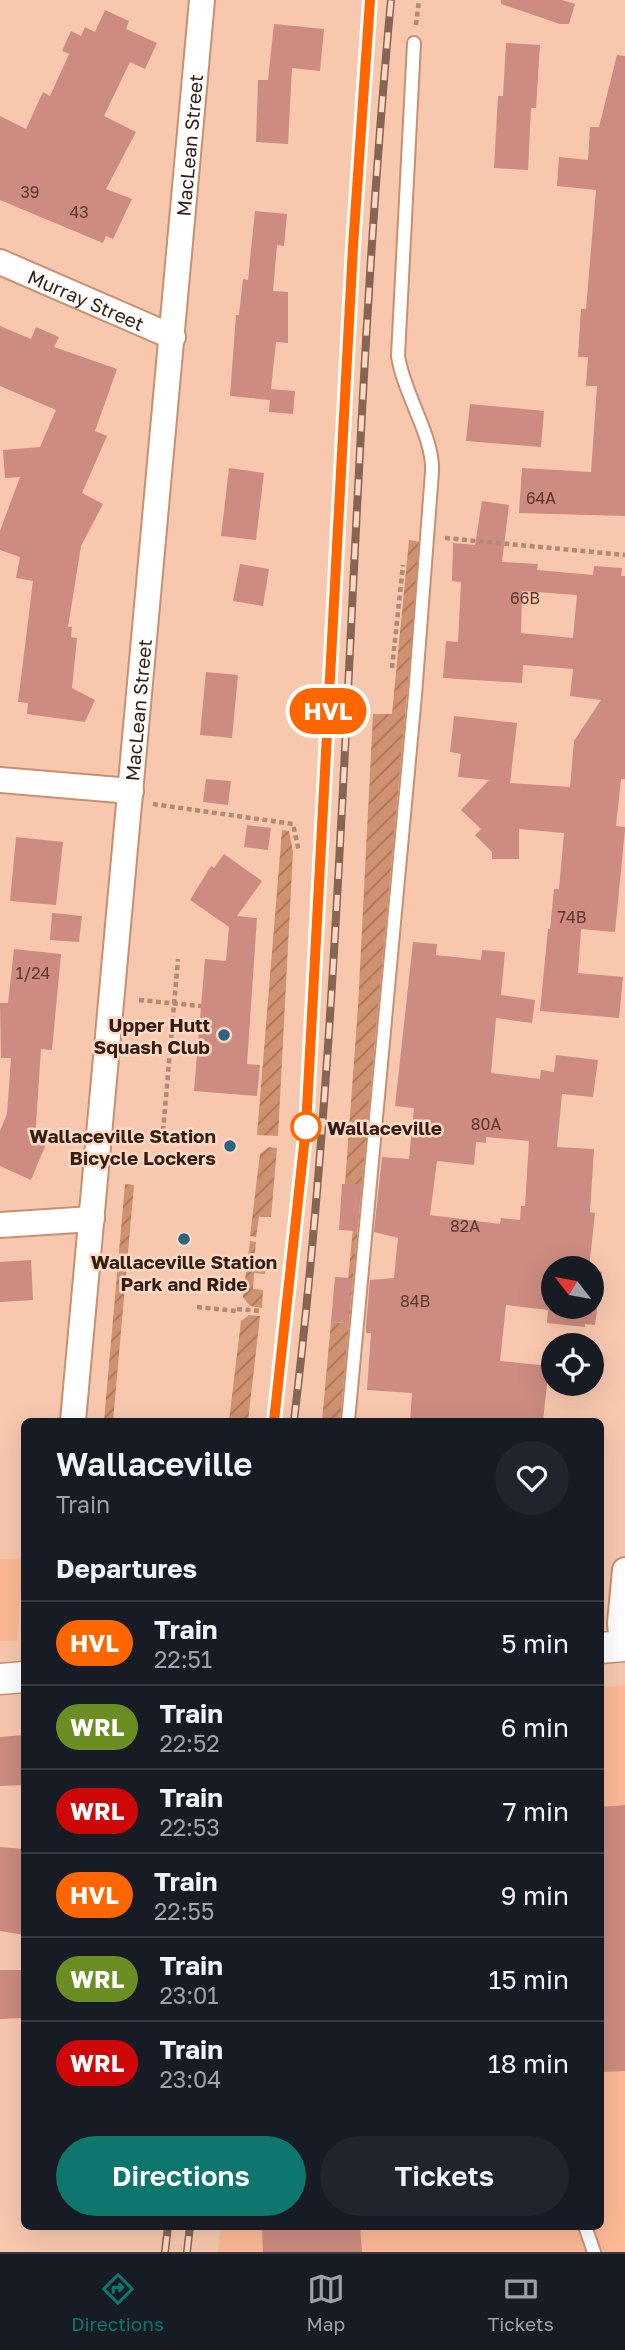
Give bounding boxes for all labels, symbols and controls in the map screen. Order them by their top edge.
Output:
street label: MacLean Street [171,73,207,217]
house number: 39 [20,182,40,202]
house number: 43 [69,202,89,222]
street label: Murray Street [25,264,148,335]
house number: 64A [526,488,556,508]
house number: 66B [510,588,540,608]
street label: MacLean Street [120,638,155,782]
line badge: HVL [288,688,368,734]
text: HVL [304,696,352,725]
house number: 74B [558,907,586,927]
house number: 1/24 [16,963,50,983]
place label: Upper Hutt Squash Club [94,1013,210,1058]
marker: Upper Hutt Squash Club [216,1027,232,1043]
marker: Wallaceville [291,1112,321,1142]
house number: 80A [471,1114,501,1134]
place label: Wallaceville [327,1116,442,1139]
place label: Wallaceville Station Bicycle Lockers [29,1124,216,1169]
marker: Wallaceville Station Bicycle Lockers [222,1138,238,1154]
house number: 82A [450,1216,480,1236]
marker: Wallaceville Station Park and Ride [176,1231,192,1247]
place label: Wallaceville Station Park and Ride [91,1250,277,1295]
north arrow [541,1256,604,1320]
map controls [541,1256,604,1396]
house number: 84B [400,1291,430,1311]
button: locate [541,1333,604,1396]
button: heart [495,1441,569,1515]
text: Wallaceville [56,1444,252,1483]
text: Train [56,1490,110,1518]
text: Departures [56,1553,197,1584]
text: Train [154,1614,218,1645]
text: HVL [70,1628,119,1657]
text: 5 min [501,1628,569,1659]
text: 22:51 [154,1645,212,1673]
text: Train [159,1698,223,1729]
text: WRL [70,1712,124,1741]
text: 6 min [501,1712,569,1743]
text: 22:52 [159,1729,220,1757]
text: Train [159,1782,223,1813]
text: WRL [70,1796,124,1825]
text: 7 min [503,1796,569,1827]
text: 22:53 [159,1813,220,1841]
text: Train [154,1866,218,1897]
text: HVL [70,1880,119,1909]
text: 9 min [501,1880,569,1911]
text: 22:55 [154,1897,214,1925]
text: Train [159,1950,223,1981]
text: WRL [70,1964,124,1993]
text: 15 min [489,1964,569,1995]
text: 23:01 [159,1981,219,2009]
text: Train [159,2034,223,2065]
text: WRL [70,2048,124,2077]
text: 18 min [488,2048,569,2079]
text: 23:04 [159,2065,221,2093]
button: Directions [56,2136,306,2216]
button: Tickets [320,2136,569,2216]
tab: Directions [71,2270,164,2335]
tab: Map [306,2270,345,2335]
tab: Tickets [488,2270,554,2335]

